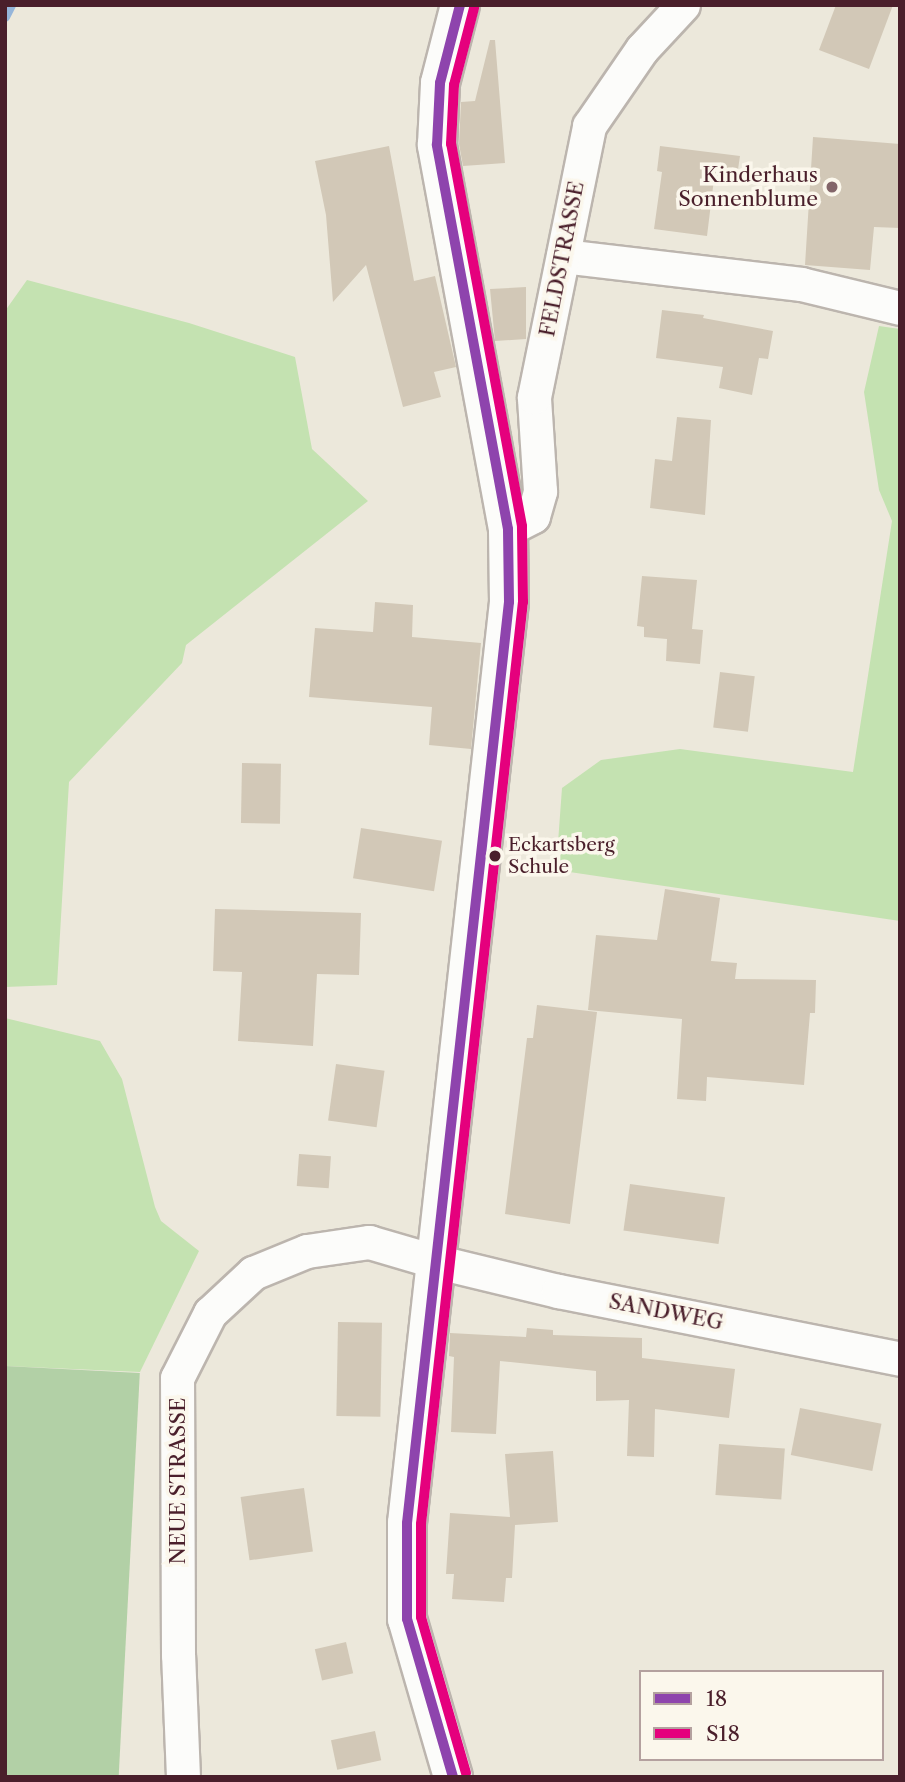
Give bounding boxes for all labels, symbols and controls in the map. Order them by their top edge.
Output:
place label: Kinderhaus Sonnenblume [678,162,818,212]
street label: FELDSTRASSE [535,179,589,339]
marker: Kinderhaus Sonnenblume [824,179,840,195]
place label: Eckartsberg Schule [508,834,615,878]
marker: Eckartsberg Schule [488,849,502,863]
street label: SANDWEG [607,1289,725,1335]
street label: NEUE STRASSE [165,1398,191,1564]
legend [639,1670,884,1761]
text: 18 [706,1686,727,1711]
text: S18 [706,1721,740,1746]

